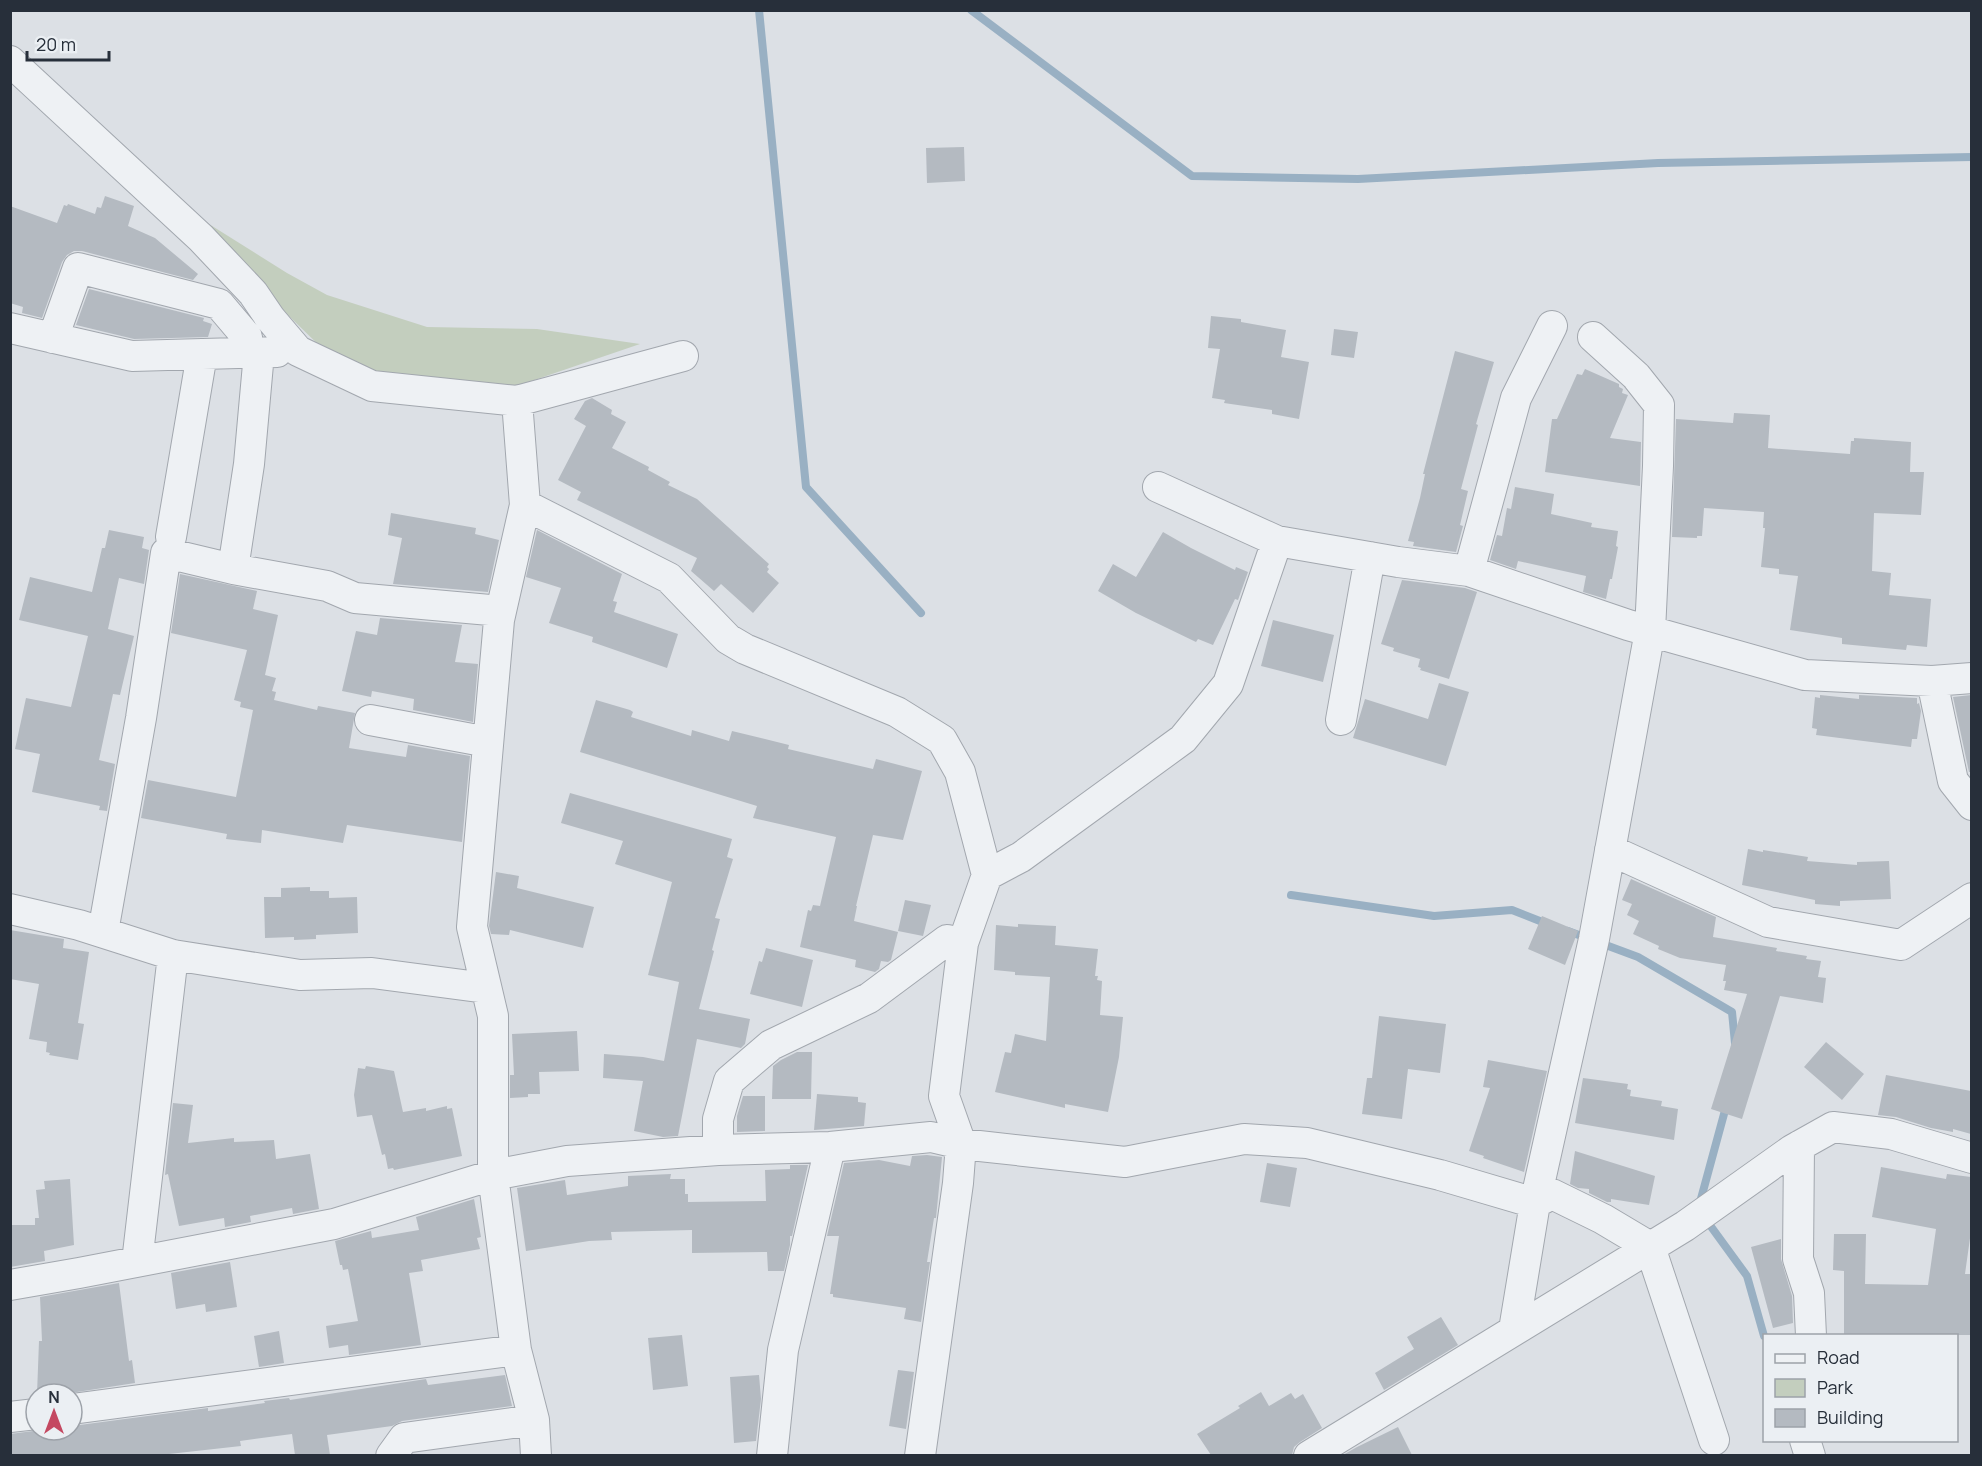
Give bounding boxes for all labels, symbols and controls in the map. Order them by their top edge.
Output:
scale bar [27,24,110,62]
text: 20 m [36,32,76,56]
legend [1763,1334,1958,1442]
text: Road [1817,1345,1860,1369]
text: Park [1817,1375,1854,1399]
north arrow [24,1382,84,1442]
text: N [48,1386,60,1408]
text: Building [1817,1405,1883,1429]

